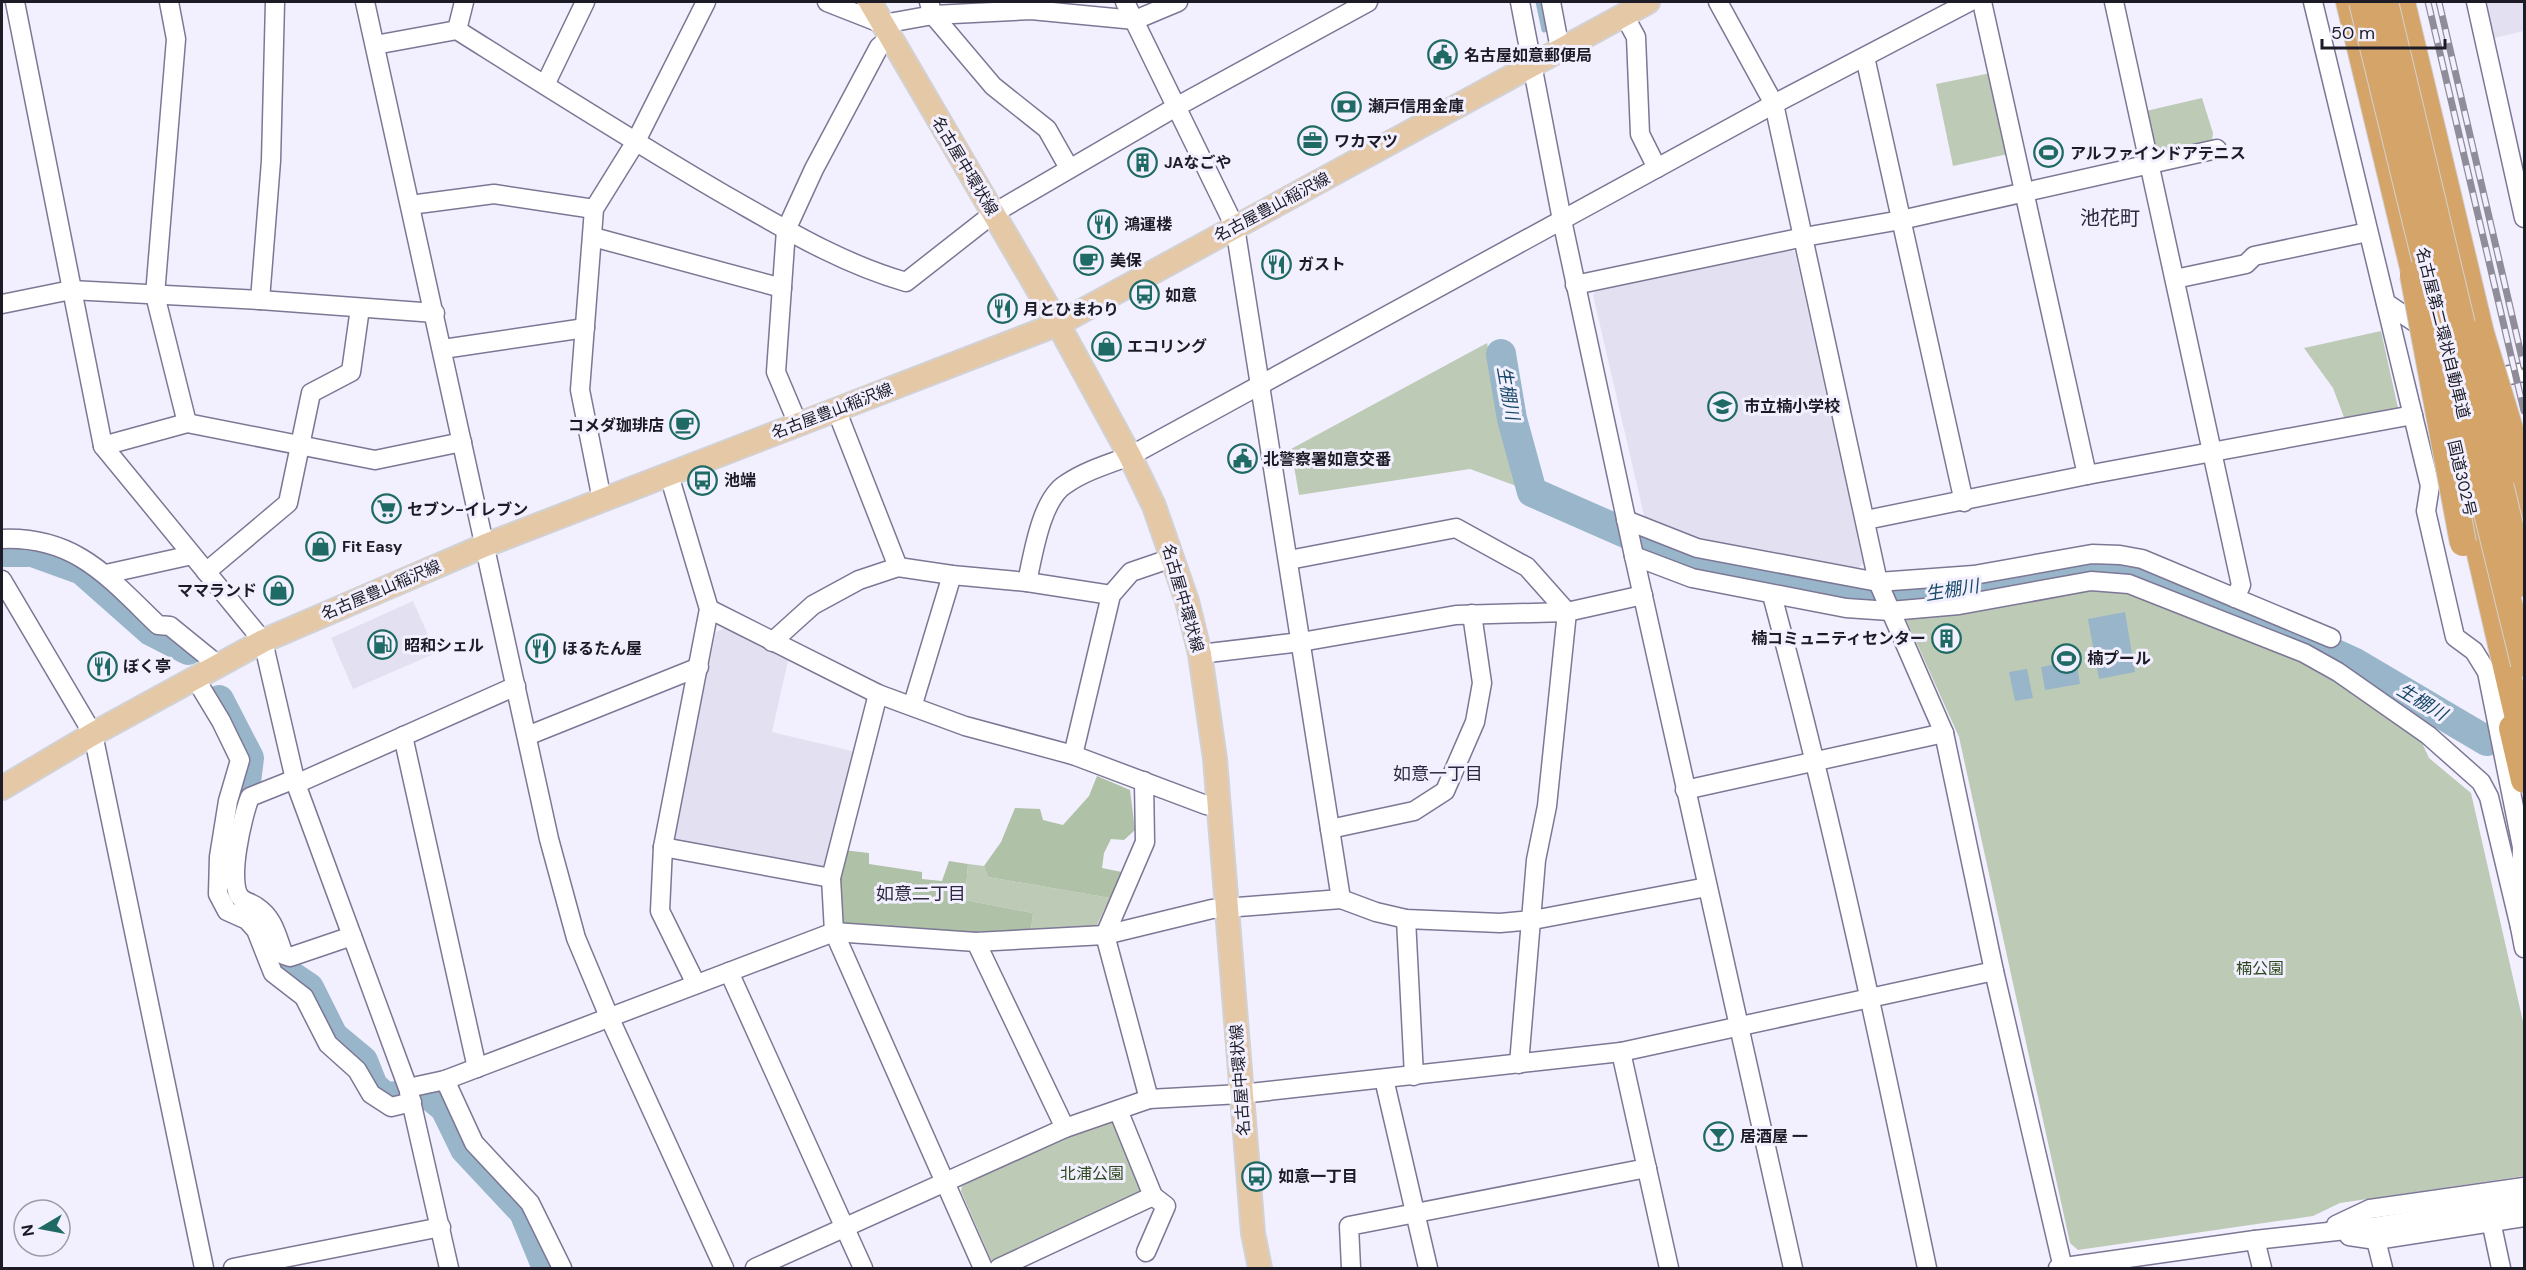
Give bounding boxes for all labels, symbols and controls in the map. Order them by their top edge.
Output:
scale bar [2322,12,2445,50]
text: 50 m [2331,21,2375,45]
public building icon: 名古屋如意郵便局 [1427,39,1459,71]
place label: 名古屋如意郵便局 [1464,45,1592,66]
bank icon: 瀬戸信用金庫 [1331,90,1363,122]
place label: 瀬戸信用金庫 [1368,96,1464,117]
street label: 名古屋中環状線 [927,113,1003,219]
office icon: ワカマツ [1297,125,1329,157]
place label: ワカマツ [1334,131,1398,152]
sports icon: アルファインドアテニス [2033,137,2065,169]
place label: アルファインドアテニス [2070,143,2246,164]
building icon: JAなごや [1127,146,1159,178]
place label: JAなごや [1164,152,1232,173]
street label: 名古屋豊山稲沢線 [1211,168,1333,246]
district label: 池花町 [2080,205,2140,231]
restaurant icon: 鴻運楼 [1087,208,1119,240]
place label: 鴻運楼 [1124,214,1173,235]
cafe icon: 美保 [1073,244,1105,276]
street label: 名古屋第二環状自動車道 [2412,245,2474,421]
restaurant icon: ガスト [1261,248,1293,280]
place label: 美保 [1110,250,1142,271]
place label: ガスト [1298,254,1346,275]
bus stop icon: 如意 [1128,279,1160,311]
place label: 如意 [1165,285,1197,306]
restaurant icon: 月とひまわり [986,293,1018,325]
place label: 月とひまわり [1023,299,1119,320]
shop icon: エコリング [1090,330,1122,362]
place label: エコリング [1127,336,1207,357]
water label: 生棚川 [1491,364,1525,424]
street label: 名古屋豊山稲沢線 [768,378,896,444]
school or university icon: 市立楠小学校 [1707,390,1739,422]
place label: 市立楠小学校 [1744,396,1840,417]
cafe icon: コメダ珈琲店 [669,409,701,441]
place label: コメダ珈琲店 [568,415,664,436]
street label: 国道302号 [2443,438,2481,518]
public building icon: 北警察署如意交番 [1226,443,1258,475]
place label: 北警察署如意交番 [1263,449,1391,470]
bus stop icon: 池端 [687,464,719,496]
place label: 池端 [724,470,756,491]
supermarket icon: セブン-イレブン [370,493,402,525]
place label: セブン-イレブン [407,499,528,520]
shop icon: Fit Easy [305,530,337,562]
place label: Fit Easy [342,536,403,557]
street label: 名古屋中環状線 [1157,541,1209,655]
street label: 名古屋豊山稲沢線 [318,555,444,625]
shop icon: ママランド [262,574,294,606]
water label: 生棚川 [1923,574,1983,606]
place label: ママランド [177,580,257,601]
building icon: 楠コミュニティセンター [1931,622,1963,654]
place label: 楠コミュニティセンター [1751,628,1926,649]
fuel station icon: 昭和シェル [367,629,399,661]
restaurant icon: ほるたん屋 [525,632,557,664]
place label: 昭和シェル [404,635,484,656]
place label: ほるたん屋 [562,638,642,659]
sports icon: 楠プール [2050,642,2082,674]
place label: 楠プール [2087,648,2151,669]
restaurant icon: ぼく亭 [86,650,118,682]
place label: ぼく亭 [123,656,171,677]
water label: 生棚川 [2393,678,2453,727]
district label: 如意一丁目 [1393,762,1483,786]
district label: 如意二丁目 [876,882,966,906]
park label: 楠公園 [2236,958,2284,979]
street label: 名古屋中環状線 [1226,1023,1254,1137]
bar icon: 居酒屋 一 [1703,1120,1735,1152]
place label: 居酒屋 一 [1740,1126,1808,1147]
bus stop icon: 如意一丁目 [1241,1160,1273,1192]
park label: 北浦公園 [1060,1163,1124,1184]
place label: 如意一丁目 [1278,1166,1358,1187]
north arrow [12,1198,72,1258]
text: N [16,1223,39,1238]

